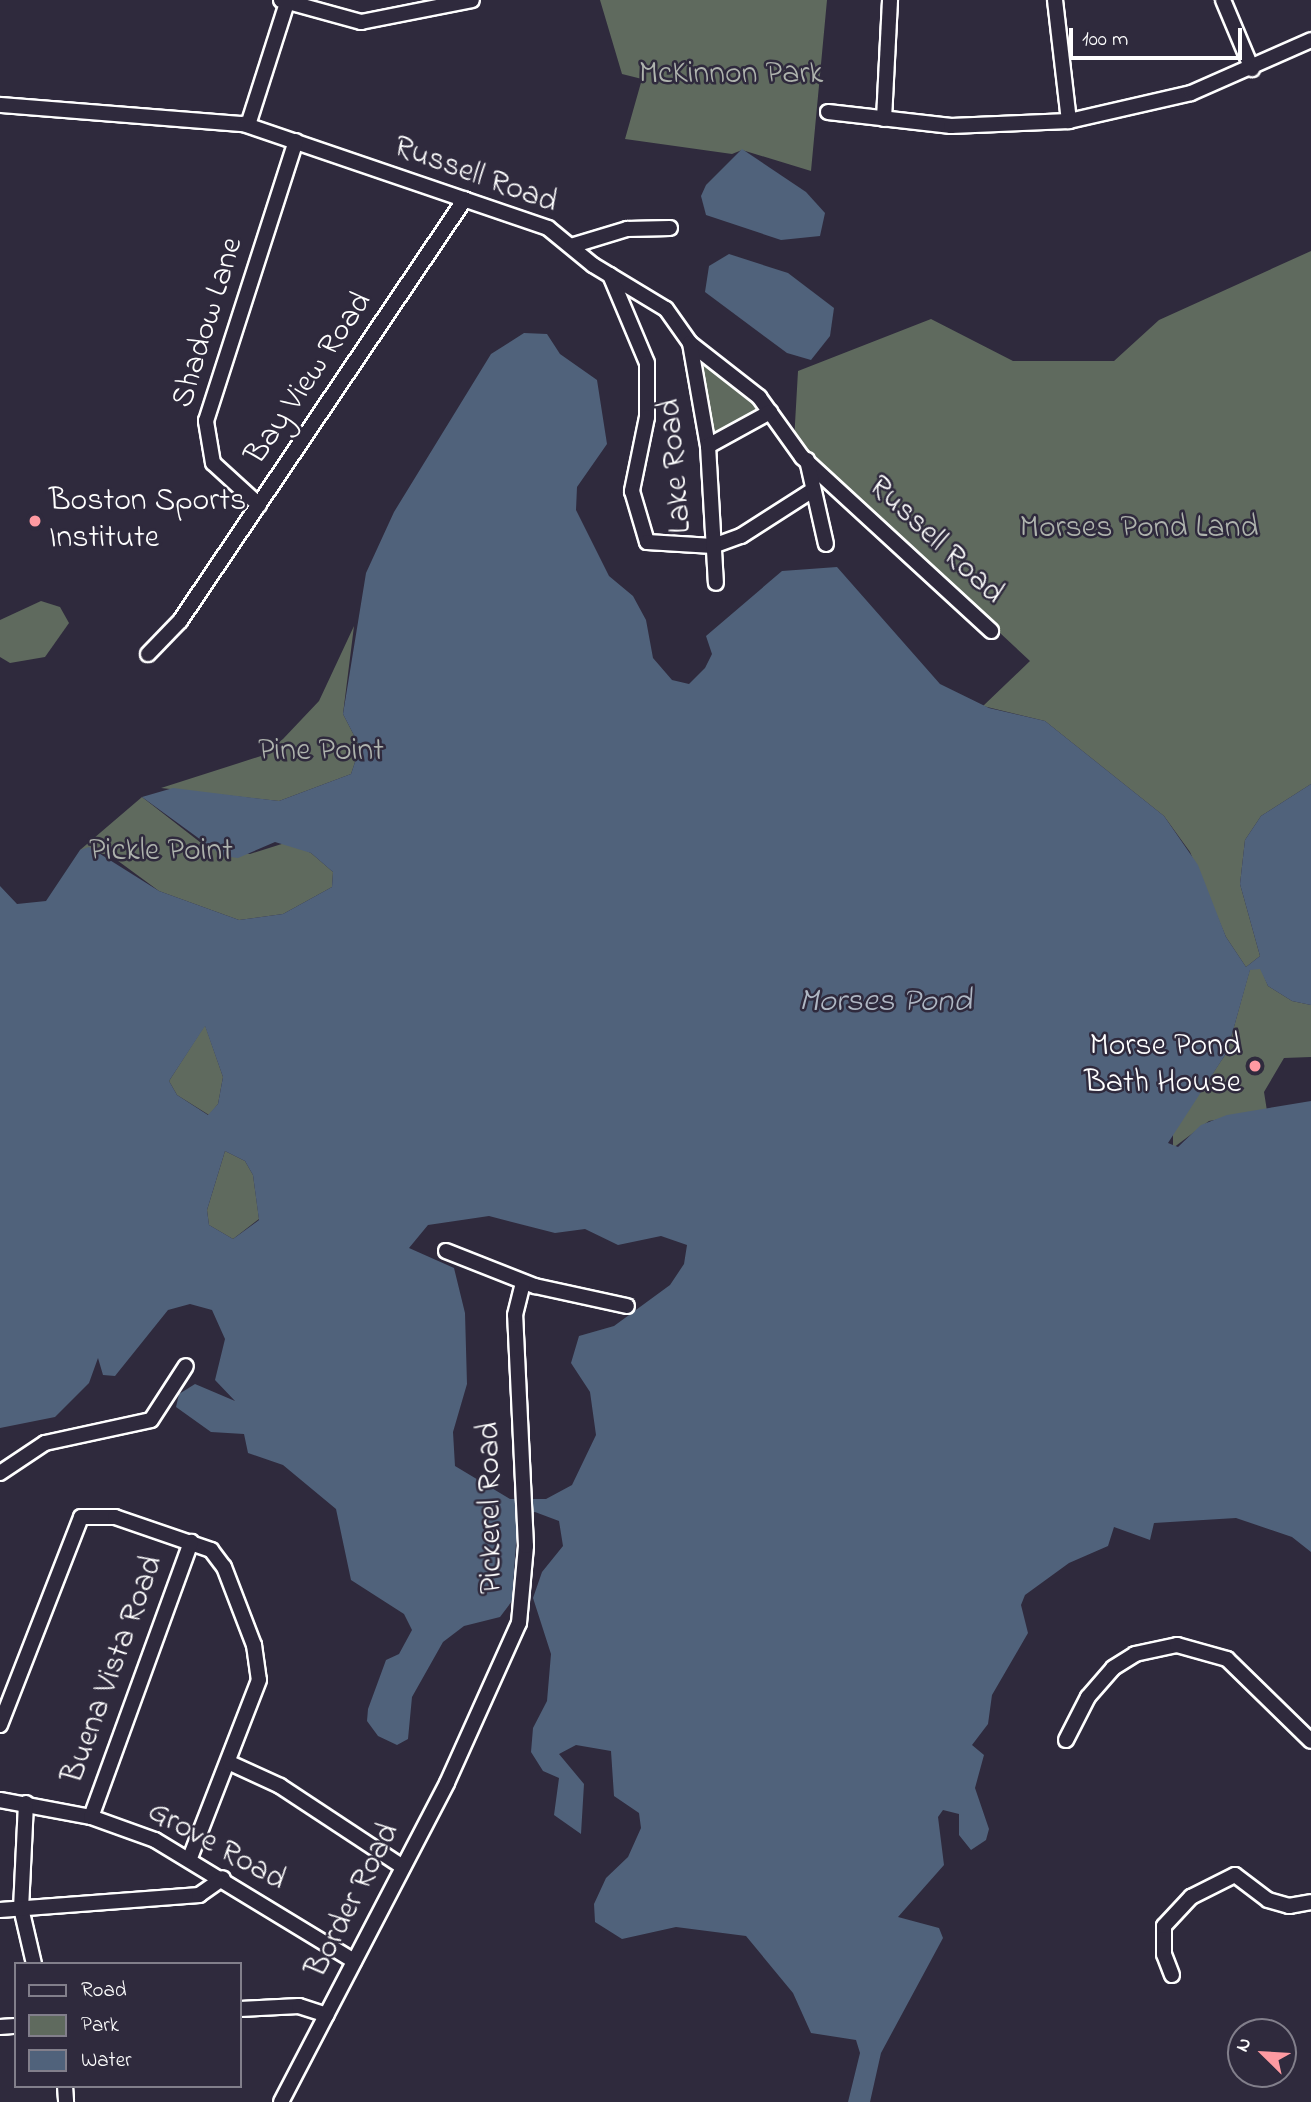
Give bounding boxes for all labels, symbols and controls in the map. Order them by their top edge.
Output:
scale bar [1073,14,1246,58]
text: 100 m [1082,25,1128,55]
park label: McKinnon Park [639,56,823,94]
street label: Russell Road [388,129,562,223]
street label: Shadow Lane [165,233,253,413]
street label: Bay View Road [238,285,382,473]
street label: Lake Road [652,397,702,535]
street label: Russell Road [859,469,1011,613]
place label: Boston Sports Institute [49,484,246,559]
park label: Morses Pond Land [1020,510,1258,548]
marker: Boston Sports Institute [27,513,43,529]
park label: Pine Point [258,733,384,771]
park label: Pickle Point [89,833,233,871]
water label: Morses Pond [798,983,972,1023]
place label: Morse Pond Bath House [1084,1029,1241,1104]
marker: Morse Pond Bath House [1247,1058,1263,1074]
street label: Pickerel Road [471,1422,513,1594]
street label: Buena Vista Road [55,1551,173,1789]
street label: Grove Road [140,1793,292,1901]
street label: Border Road [299,1817,409,1985]
legend [14,1962,242,2088]
text: Road [81,1976,127,2006]
text: Park [81,2011,119,2041]
north arrow [1227,2018,1297,2088]
text: N [1229,2034,1259,2056]
text: Water [81,2046,132,2076]

